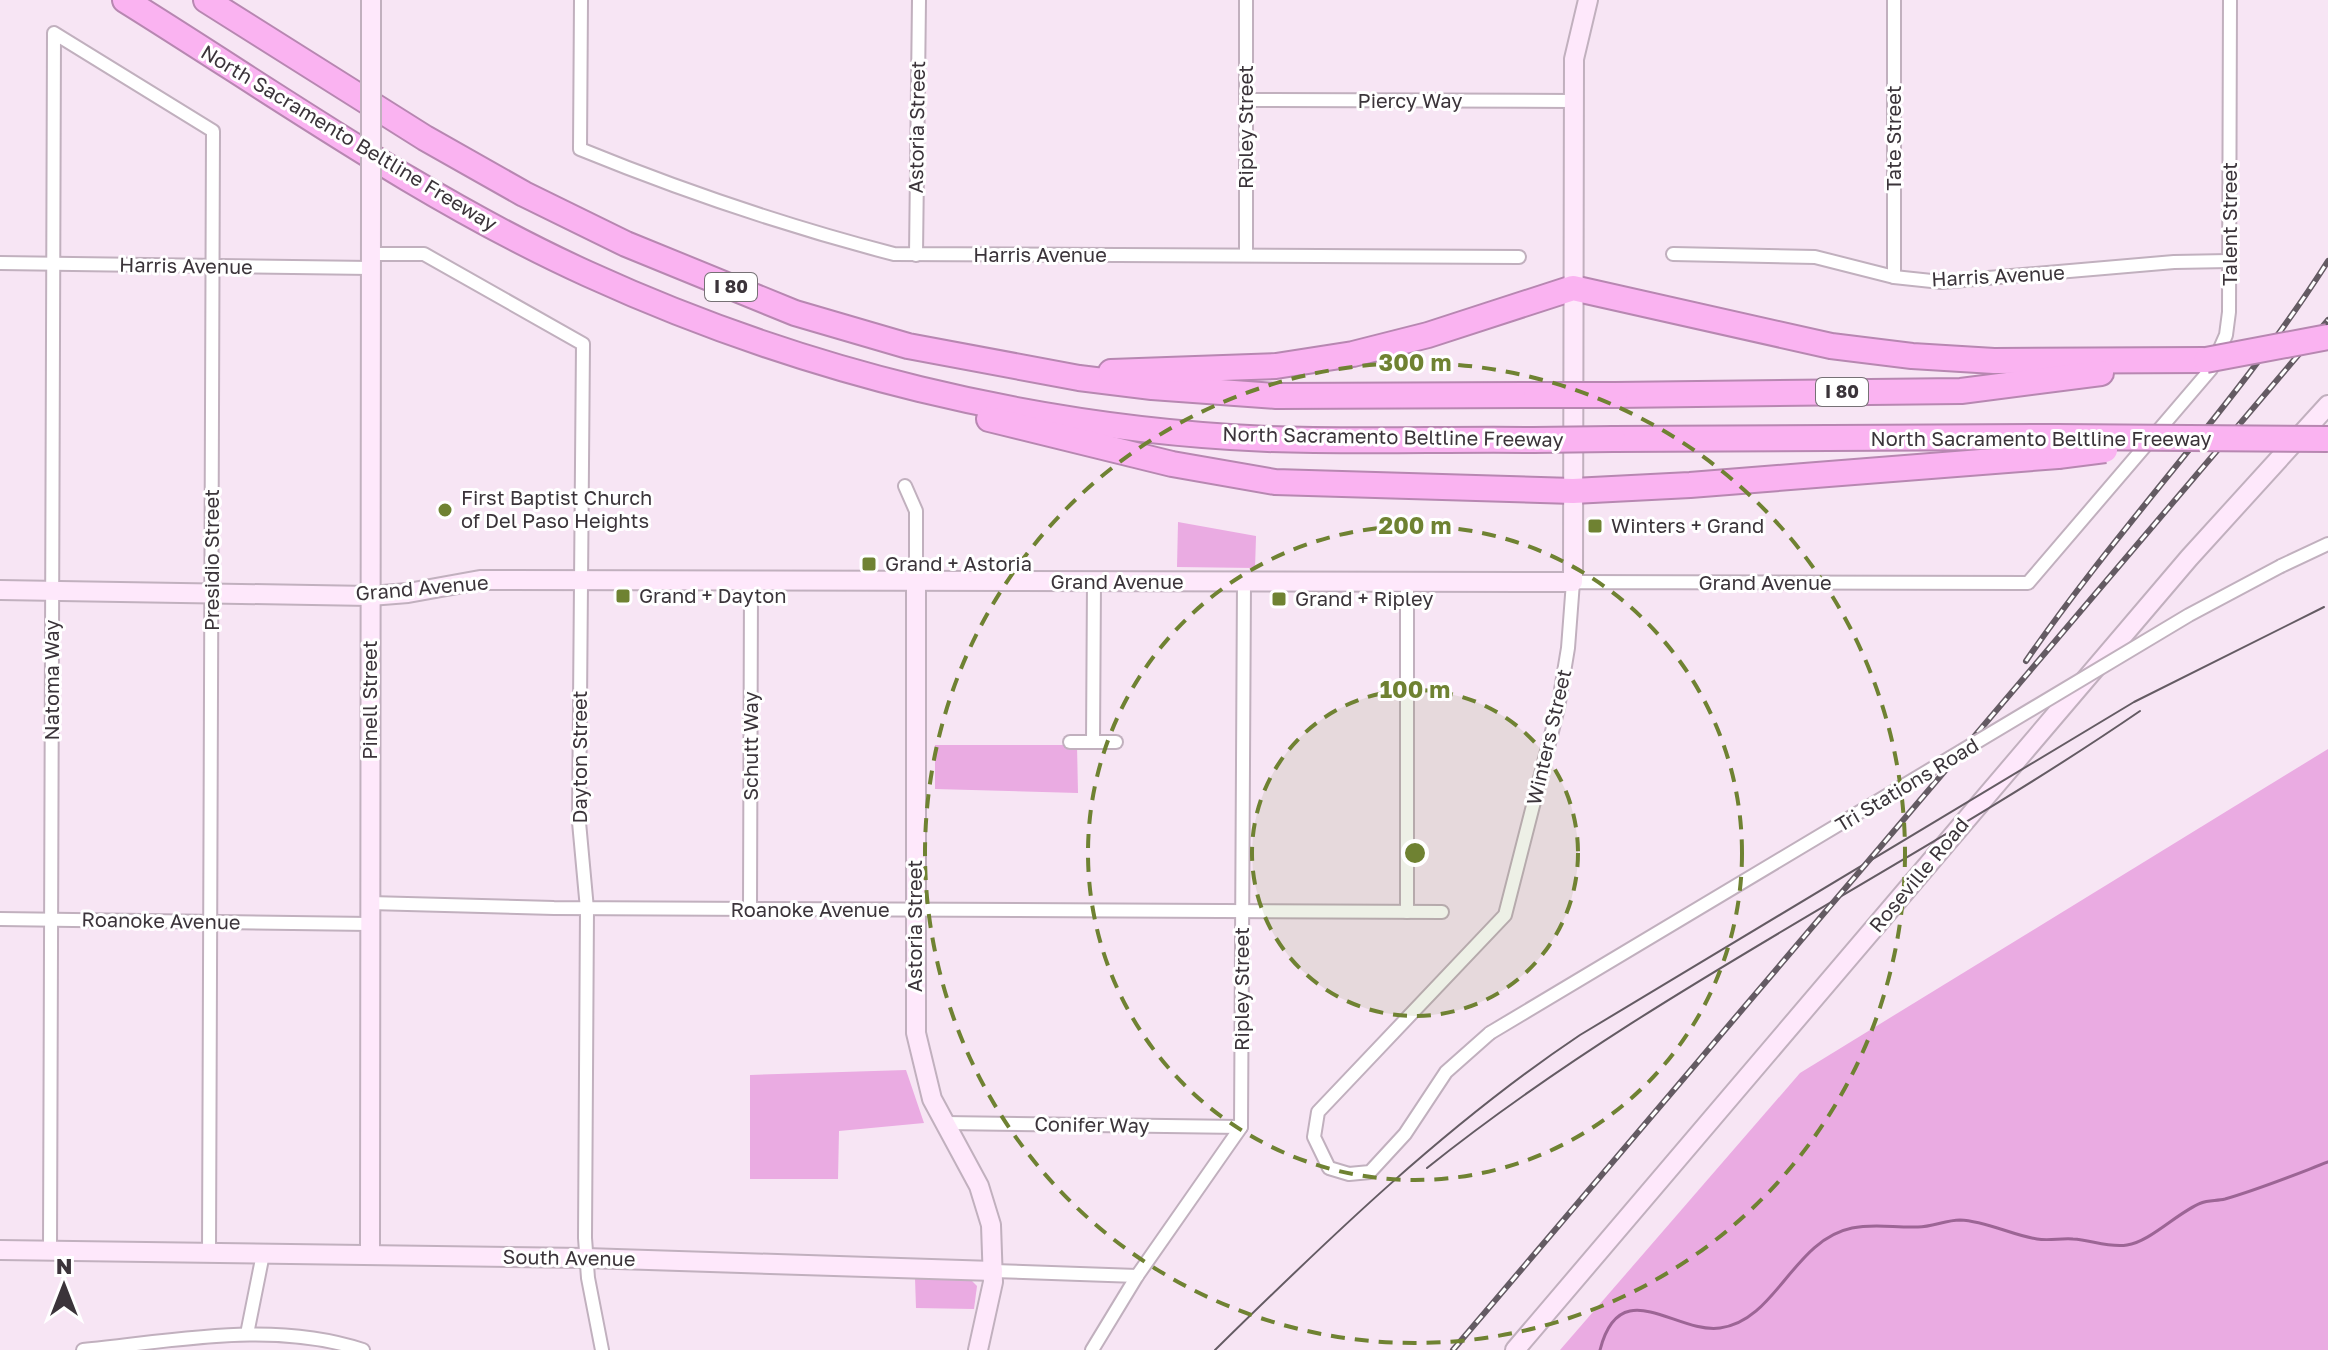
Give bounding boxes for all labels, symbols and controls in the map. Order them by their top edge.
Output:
street label: North Sacramento Beltline Freeway [197,39,502,235]
street label: Astoria Street [903,61,929,193]
street label: Ripley Street [1233,65,1257,189]
street label: Tate Street [1881,85,1905,191]
street label: Piercy Way [1358,88,1462,112]
street label: Talent Street [2217,162,2241,286]
street label: Harris Avenue [973,242,1107,266]
street label: Harris Avenue [119,252,253,278]
street label: Harris Avenue [1931,260,2065,290]
road number: I 80 [705,273,757,301]
text: 300 m [1379,347,1451,376]
road number: I 80 [1816,378,1868,406]
street label: North Sacramento Beltline Freeway [1222,421,1564,451]
street label: North Sacramento Beltline Freeway [1870,426,2212,450]
place label: First Baptist Church of Del Paso Heights [461,485,652,532]
street label: Presidio Street [199,489,223,631]
marker: First Baptist Church of Del Paso Heights [436,501,454,519]
text: 200 m [1379,510,1451,539]
place label: Winters + Grand [1611,513,1764,537]
marker: Winters + Grand [1586,517,1604,535]
place label: Grand + Astoria [885,551,1032,575]
marker: Grand + Astoria [860,555,878,573]
street label: Grand Avenue [355,569,489,605]
street label: Grand Avenue [1050,569,1184,593]
street label: Grand Avenue [1698,570,1832,594]
place label: Grand + Dayton [639,583,787,607]
place label: Grand + Ripley [1295,586,1433,610]
marker: Grand + Dayton [614,587,632,605]
marker: Grand + Ripley [1270,590,1288,608]
street label: Natoma Way [39,620,63,740]
street label: Pinell Street [357,640,381,760]
street label: Winters Street [1521,666,1575,807]
text: 100 m [1380,674,1450,703]
street label: Dayton Street [567,690,591,824]
street label: Schutt Way [738,691,762,801]
street label: Tri Stations Road [1831,732,1982,836]
street label: Roseville Road [1863,812,1973,936]
centre of rings [1401,839,1429,867]
street label: Astoria Street [902,860,926,992]
street label: Roanoke Avenue [730,897,890,921]
street label: Roanoke Avenue [81,907,241,933]
street label: Ripley Street [1229,927,1253,1051]
street label: Conifer Way [1034,1111,1150,1137]
street label: South Avenue [502,1244,636,1270]
north arrow [24,1246,104,1326]
text: N [56,1252,72,1279]

